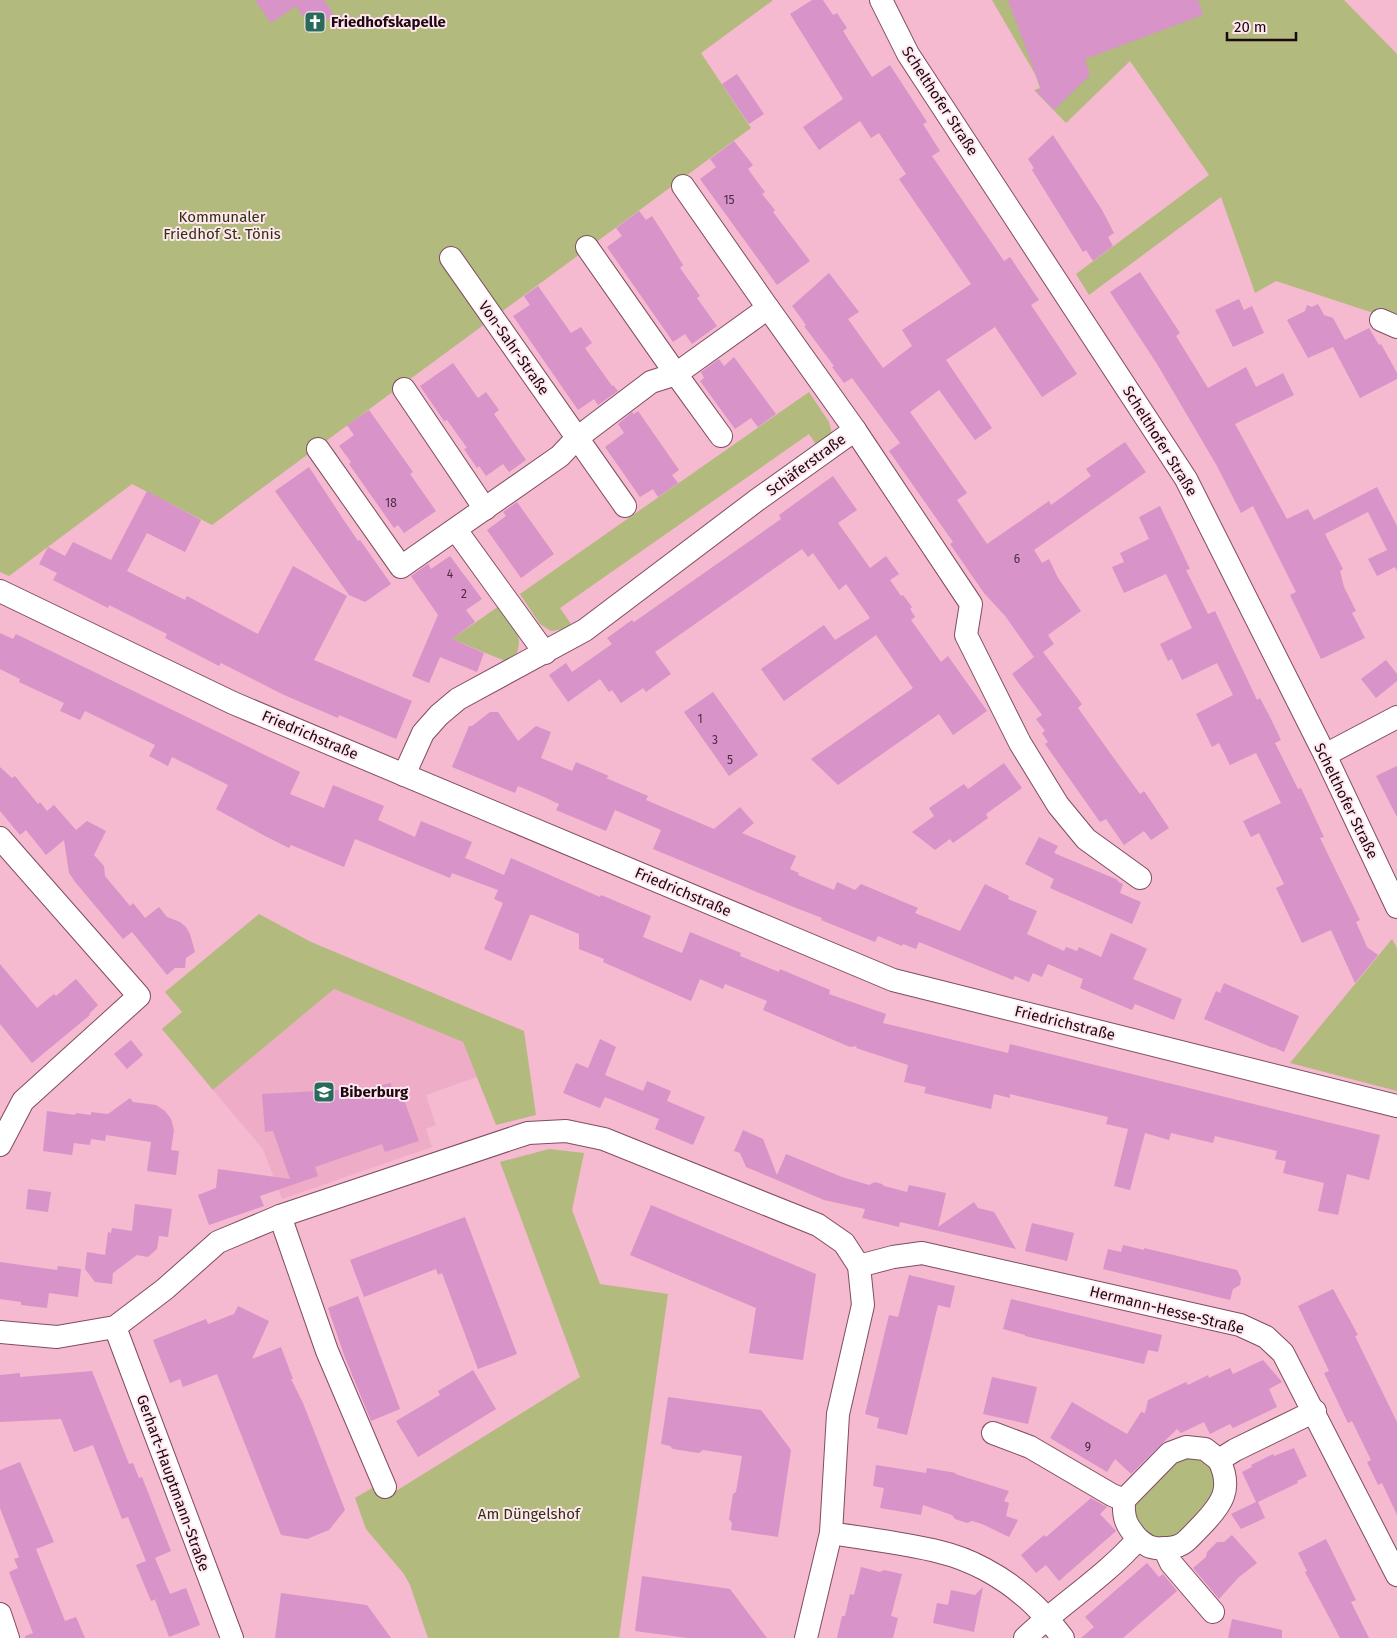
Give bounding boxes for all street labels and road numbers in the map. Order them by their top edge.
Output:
street label: Schelthofer Straße [898,43,982,159]
street label: Von-Sahr-Straße [475,297,553,399]
street label: Schelthofer Straße [1119,383,1201,499]
street label: Schäferstraße [763,430,849,500]
street label: Friedrichstraße [259,707,361,763]
street label: Schelthofer Straße [1310,740,1382,862]
street label: Friedrichstraße [632,864,734,920]
street label: Friedrichstraße [1013,1002,1117,1044]
street label: Hermann-Hesse-Straße [1088,1282,1246,1338]
street label: Gerhart-Hauptmann-Straße [133,1392,213,1574]

